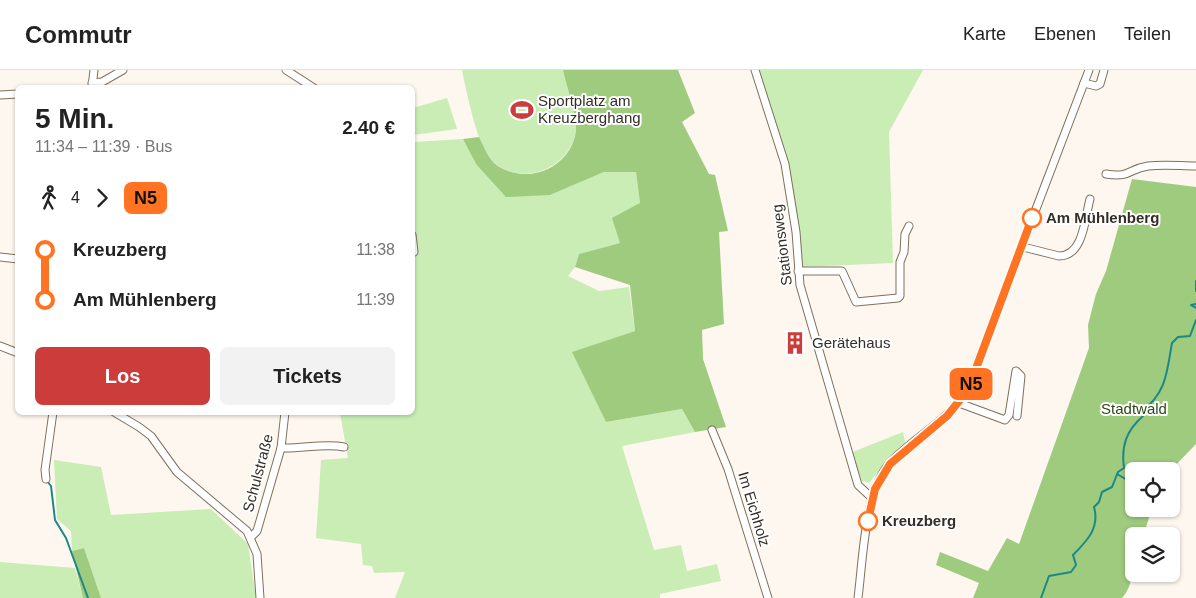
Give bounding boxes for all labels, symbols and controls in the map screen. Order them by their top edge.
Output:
text: Commutr [25,21,132,48]
text: Karte [963,24,1006,44]
text: Ebenen [1034,24,1096,44]
text: Teilen [1124,24,1171,44]
place label: Sportplatz am Kreuzberghang [538,92,641,126]
sports icon: Sportplatz am Kreuzberghang [509,97,535,123]
text: 5 Min. [35,103,114,134]
text: 2.40 € [342,117,395,138]
text: 11:34 – 11:39 · Bus [35,138,172,155]
icon: walk [35,184,63,212]
icon: forward [88,184,116,212]
text: N5 [134,188,157,208]
text: 4 [71,189,80,206]
street label: Stationsweg [768,203,795,287]
marker: Am Mühlenberg [1022,208,1042,228]
place label: Am Mühlenberg [1046,209,1159,226]
text: Kreuzberg [73,239,167,260]
text: 11:38 [356,241,395,258]
text: Am Mühlenberg [73,289,217,310]
text: 11:39 [356,291,395,308]
building icon: Gerätehaus [782,330,808,356]
place label: Gerätehaus [812,334,890,351]
button: Los [35,347,210,405]
button: Tickets [220,347,395,405]
line badge: N5 [948,368,994,400]
text: N5 [959,374,983,394]
park label: Stadtwald [1101,400,1167,417]
street label: Schulstraße [239,432,276,514]
map controls [1125,462,1180,582]
button: locate [1125,462,1180,517]
street label: Im Eichholz [735,469,774,548]
marker: Kreuzberg [858,511,878,531]
place label: Kreuzberg [882,512,956,529]
button: layers [1125,527,1180,582]

